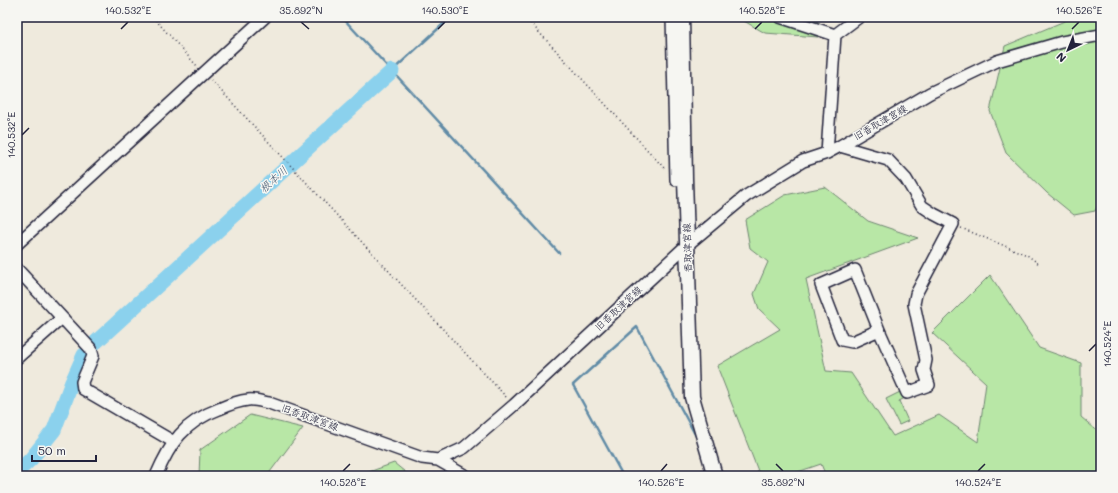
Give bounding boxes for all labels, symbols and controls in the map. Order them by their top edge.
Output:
text: 140.532°E [105,3,151,17]
text: 35.892°N [279,3,323,17]
text: 140.530°E [422,3,469,17]
text: 140.528°E [739,3,786,17]
text: 140.526°E [1056,3,1103,17]
north arrow [1048,30,1088,70]
text: N [1053,49,1069,66]
street label: 旧香取津宮線 [851,101,909,143]
text: 140.532°E [4,112,18,158]
water label: 根本川 [256,162,290,196]
street label: 香取津宮線 [679,223,695,273]
street label: 旧香取津宮線 [591,282,645,334]
text: 140.524°E [1100,321,1114,367]
street label: 旧香取津宮線 [279,400,341,434]
scale bar [32,437,96,463]
text: 50 m [38,442,66,458]
text: 140.528°E [320,475,367,489]
text: 140.526°E [638,475,685,489]
text: 35.892°N [761,475,805,489]
text: 140.524°E [955,475,1001,489]

